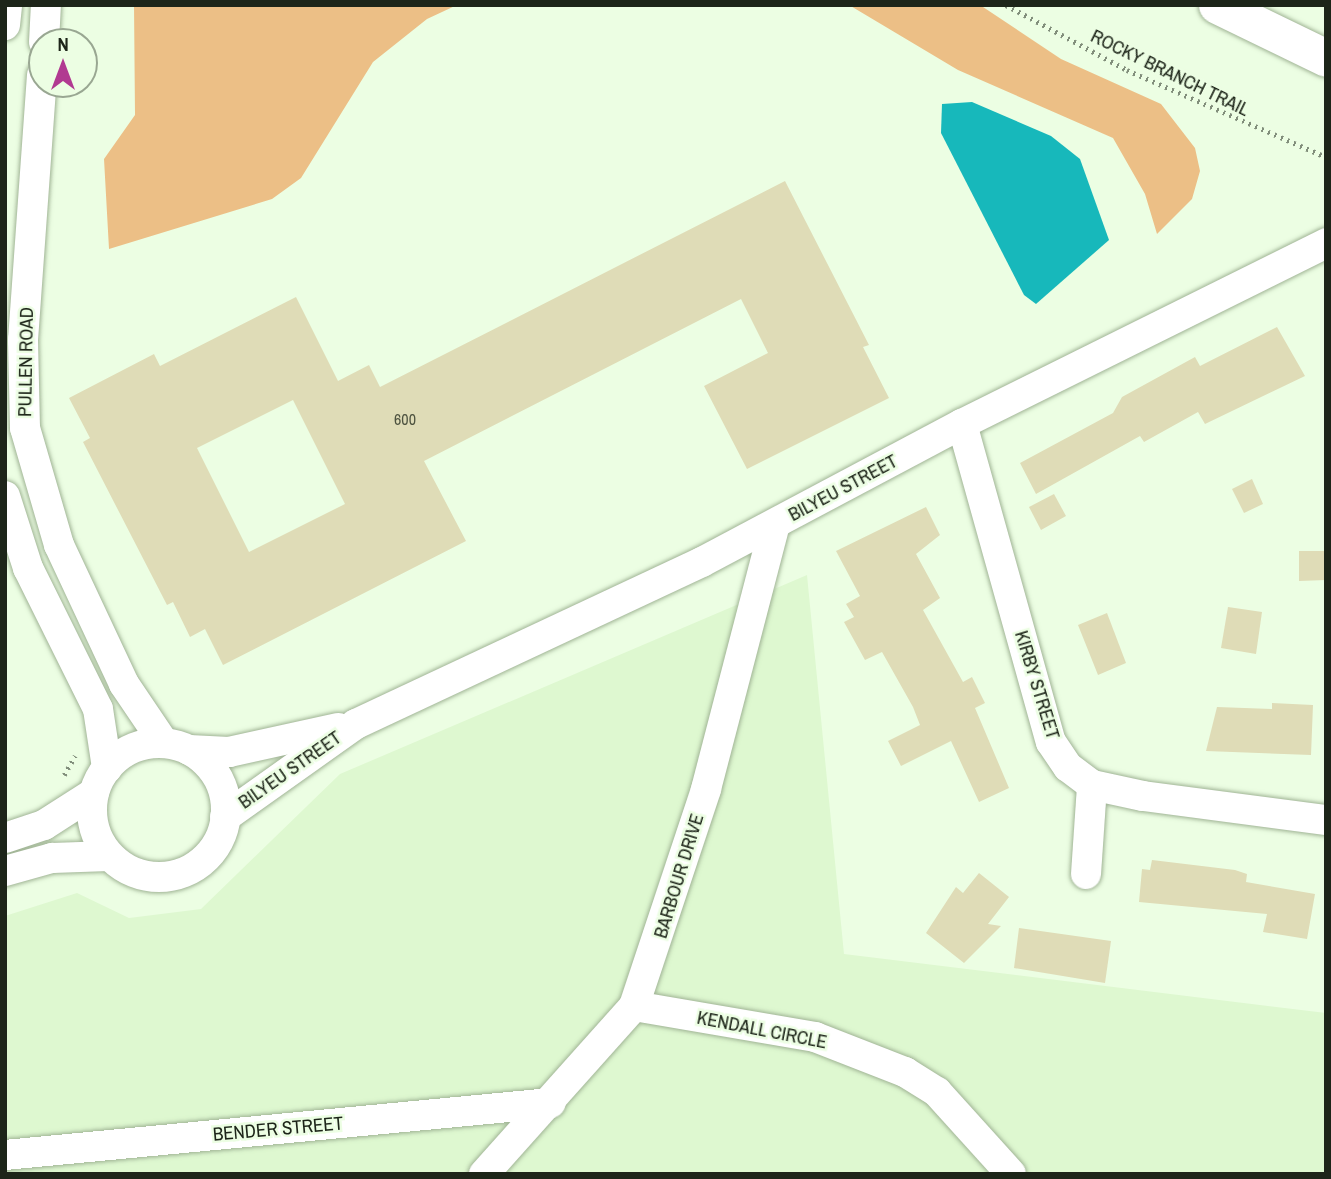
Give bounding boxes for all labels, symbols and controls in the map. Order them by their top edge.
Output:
street label: ROCKY BRANCH TRAIL [1087,25,1253,121]
north arrow [28,28,98,98]
text: N [57,31,69,57]
street label: PULLEN ROAD [14,307,38,417]
house number: 600 [394,409,416,429]
street label: BILYEU STREET [785,450,901,526]
street label: KIRBY STREET [1010,628,1064,742]
street label: BILYEU STREET [234,726,346,814]
street label: BARBOUR DRIVE [649,811,709,941]
street label: KENDALL CIRCLE [695,1006,829,1054]
street label: BENDER STREET [212,1112,344,1146]

